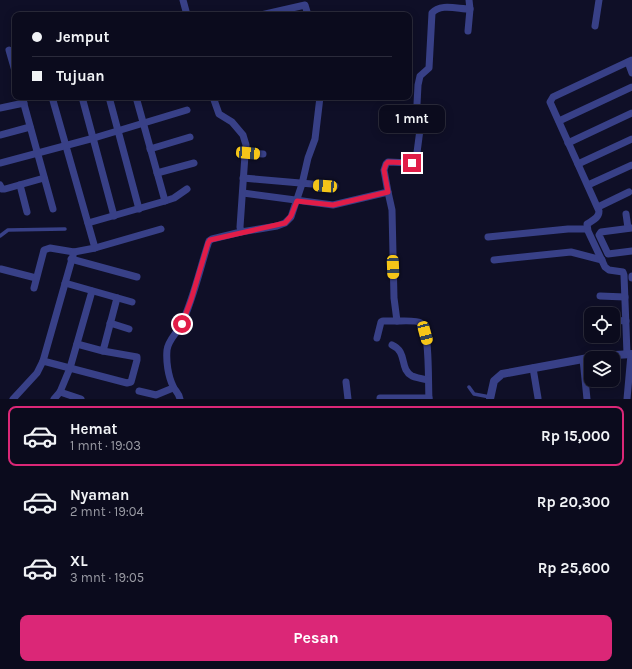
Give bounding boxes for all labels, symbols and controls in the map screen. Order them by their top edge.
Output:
text: Jemput [56,28,109,46]
text: Tujuan [56,67,105,85]
callout: 1 mnt [379,105,445,133]
text: 1 mnt [395,111,429,126]
car [236,146,260,160]
route end [403,154,421,172]
car [313,179,337,193]
car [387,255,399,279]
map controls [584,307,620,387]
button: locate [584,307,620,343]
route start [173,315,191,333]
car [416,320,434,346]
button: layers [584,351,620,387]
icon: car [22,418,58,454]
text: Hemat [70,420,117,438]
text: Rp 15,000 [541,427,610,445]
text: 1 mnt · 19:03 [70,438,141,453]
icon: car [22,484,58,520]
text: Nyaman [70,486,129,504]
text: Rp 20,300 [537,493,610,511]
text: 2 mnt · 19:04 [70,504,144,519]
icon: car [22,550,58,586]
text: XL [70,552,88,570]
text: Rp 25,600 [538,559,610,577]
text: 3 mnt · 19:05 [70,570,144,585]
button: Pesan [20,615,612,661]

